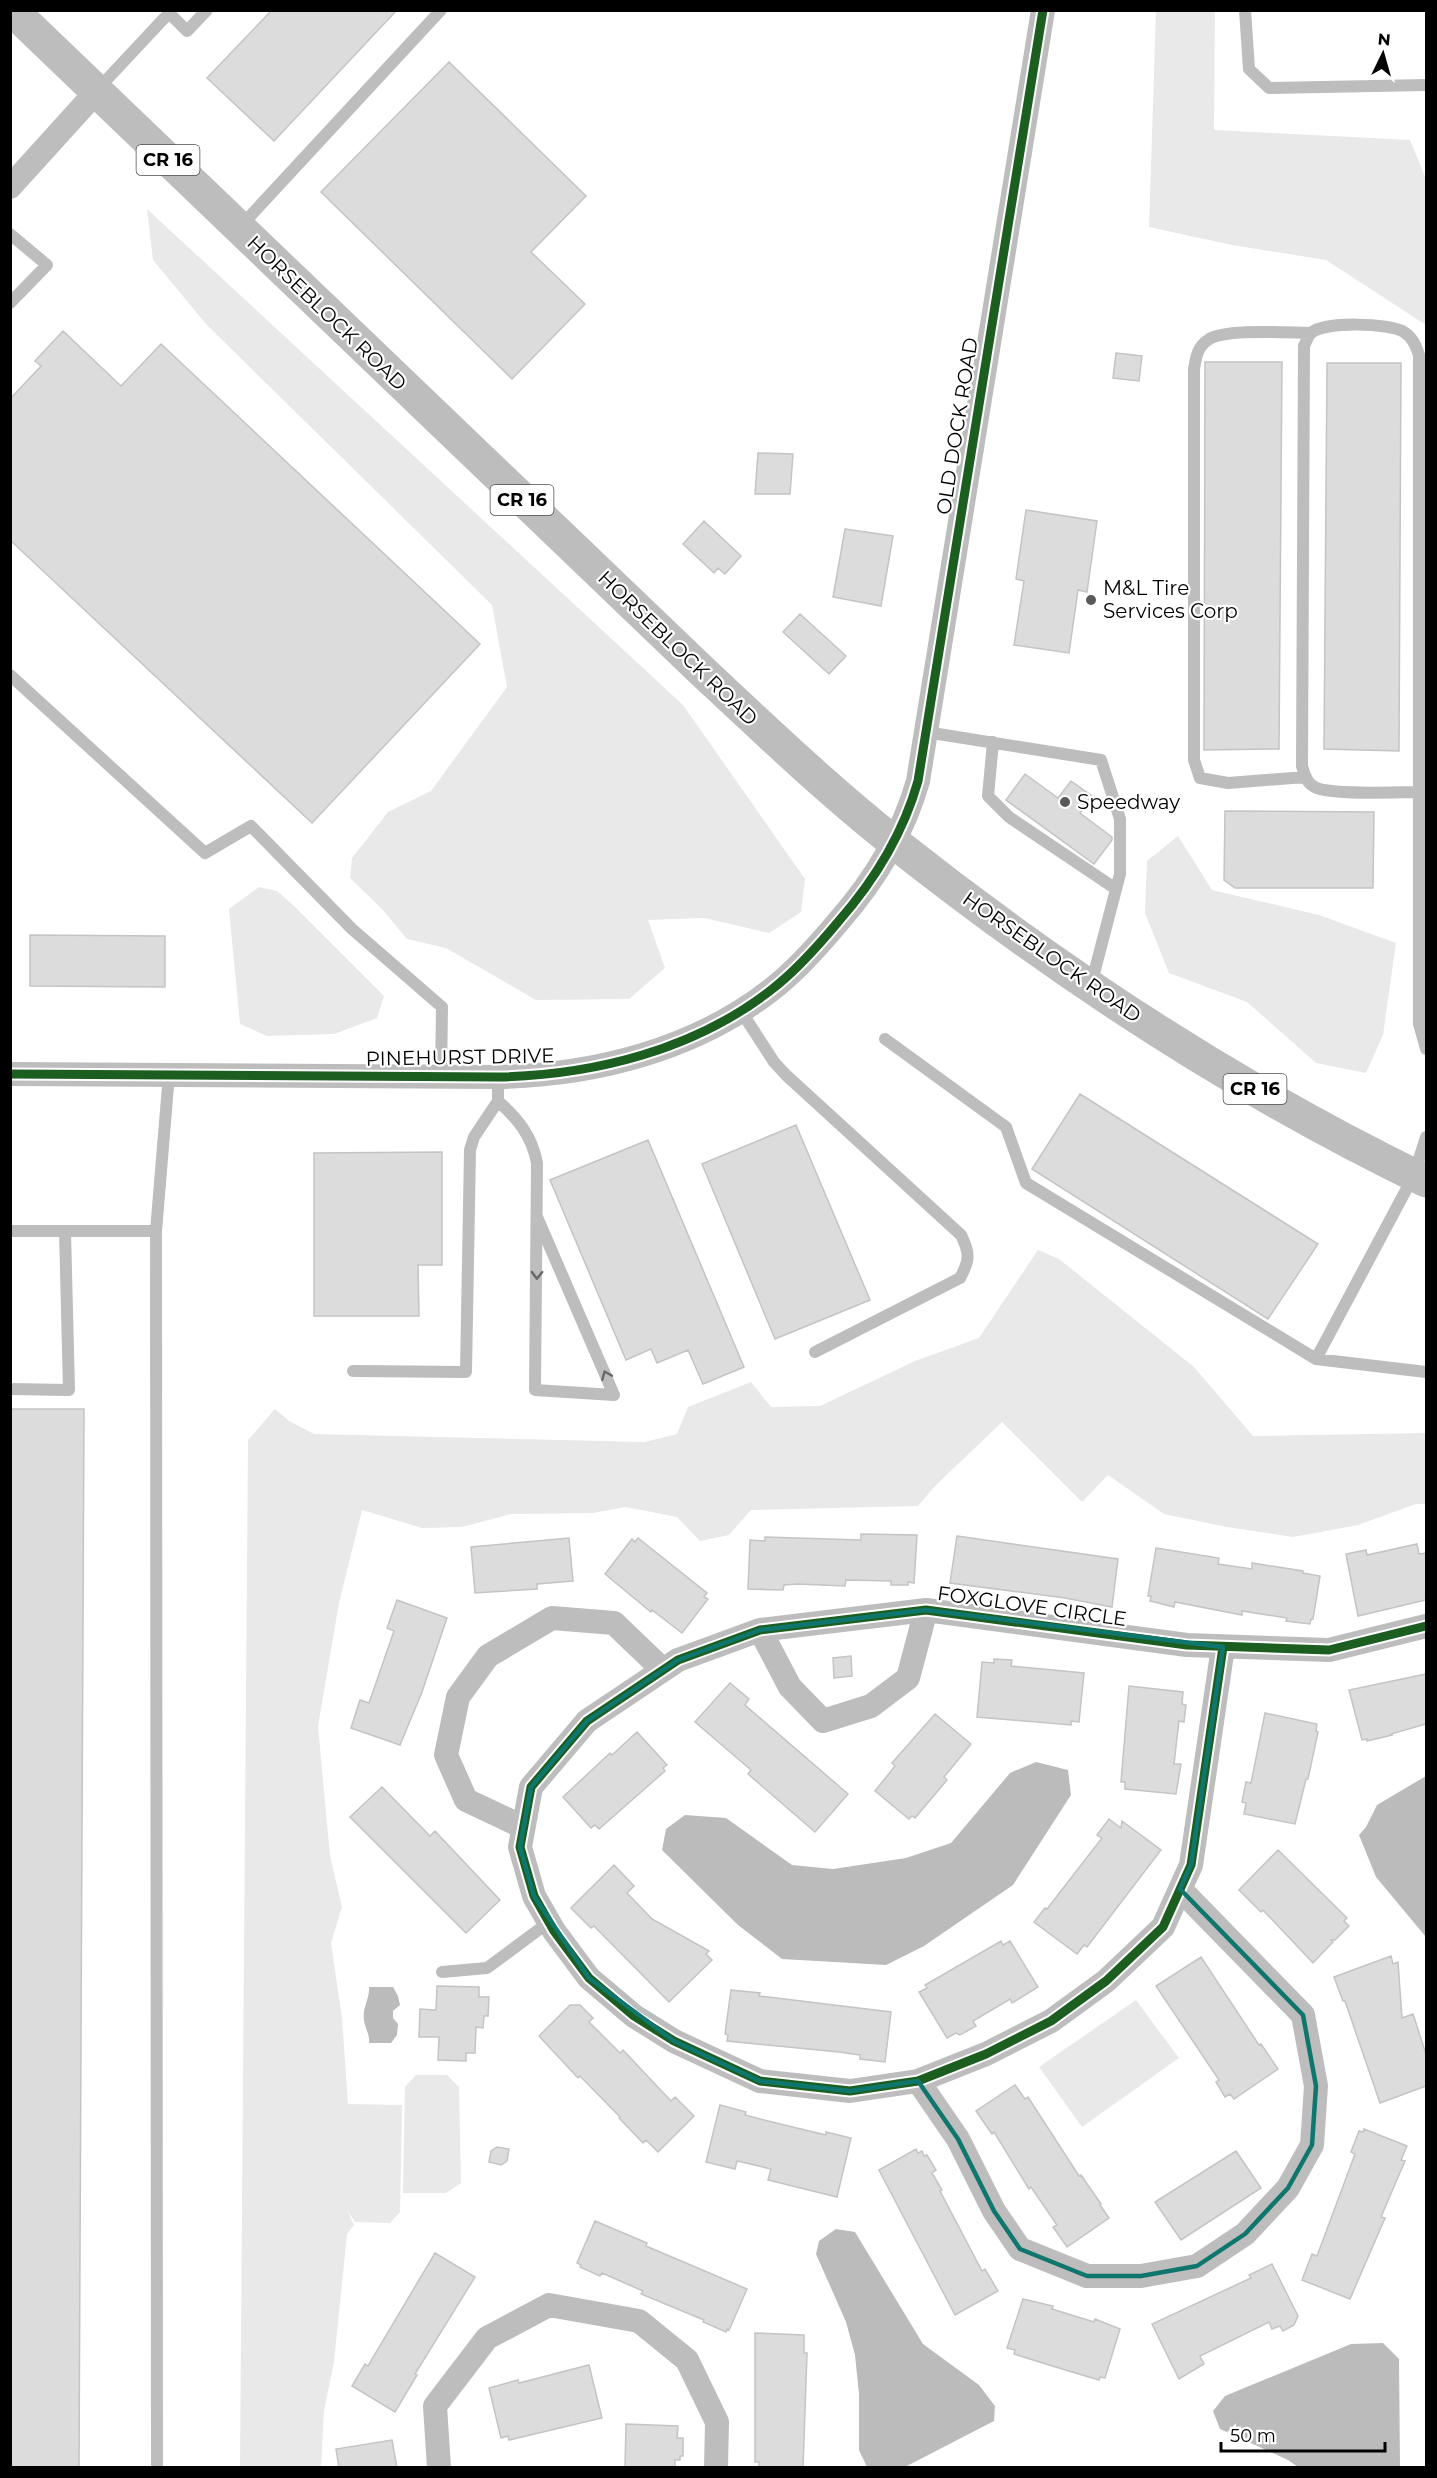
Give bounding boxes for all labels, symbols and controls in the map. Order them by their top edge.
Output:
north arrow [1353,24,1413,84]
text: N [1377,30,1392,50]
road number: CR 16 [136,145,200,175]
street label: HORSEBLOCK ROAD [242,231,412,395]
street label: OLD DOCK ROAD [931,336,983,516]
road number: CR 16 [490,485,554,515]
street label: HORSEBLOCK ROAD [593,566,763,730]
place label: M&L Tire Services Corp [1103,576,1238,623]
marker: M&L Tire Services Corp [1084,593,1098,607]
place label: Speedway [1077,790,1180,814]
marker: Speedway [1058,795,1072,809]
street label: HORSEBLOCK ROAD [958,886,1146,1028]
street label: PINEHURST DRIVE [365,1043,555,1071]
road number: CR 16 [1224,1074,1286,1104]
one-way arrow [530,1271,543,1280]
one-way arrow [601,1370,613,1381]
street label: FOXGLOVE CIRCLE [936,1581,1128,1631]
scale bar [1221,2415,1384,2453]
text: 50 m [1230,2425,1276,2447]

